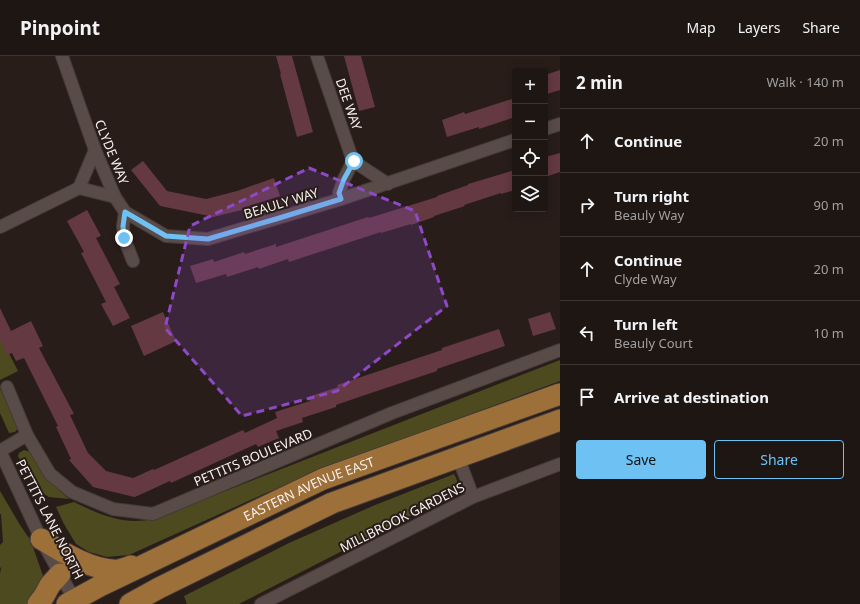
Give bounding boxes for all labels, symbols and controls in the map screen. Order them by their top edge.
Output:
text: Pinpoint [20,15,100,41]
text: Map [687,18,716,37]
text: Layers [738,18,780,37]
text: Share [802,18,840,37]
map controls [512,68,548,212]
button: + [512,68,548,104]
text: 2 min [576,71,623,94]
text: Walk · 140 m [766,73,844,91]
street label: DEE WAY [332,76,366,133]
button: − [512,104,548,140]
street label: CLYDE WAY [91,117,133,188]
icon: ahead [576,130,598,152]
text: Continue [614,131,682,151]
text: 20 m [814,132,844,150]
button: locate [512,140,548,176]
route start [345,152,363,170]
button: layers [512,176,548,212]
street label: BEAULY WAY [241,183,321,223]
text: Turn right [614,186,689,206]
icon: right [576,194,598,216]
text: 90 m [814,196,844,214]
text: Beauly Way [614,206,684,224]
route end [115,229,133,247]
text: Continue [614,250,682,270]
icon: ahead [576,258,598,280]
text: 20 m [814,260,844,278]
text: Clyde Way [614,270,677,288]
text: Turn left [614,314,678,334]
icon: left [576,322,598,344]
text: 10 m [814,324,844,342]
text: Beauly Court [614,334,693,352]
icon: arrive [576,386,598,408]
text: Arrive at destination [614,387,769,407]
street label: PETTITS BOULEVARD [191,424,315,490]
button: Save [576,440,706,479]
button: Share [714,440,844,479]
street label: EASTERN AVENUE EAST [240,452,377,525]
street label: PETTITS LANE NORTH [12,456,88,582]
street label: MILLBROOK GARDENS [337,478,467,556]

